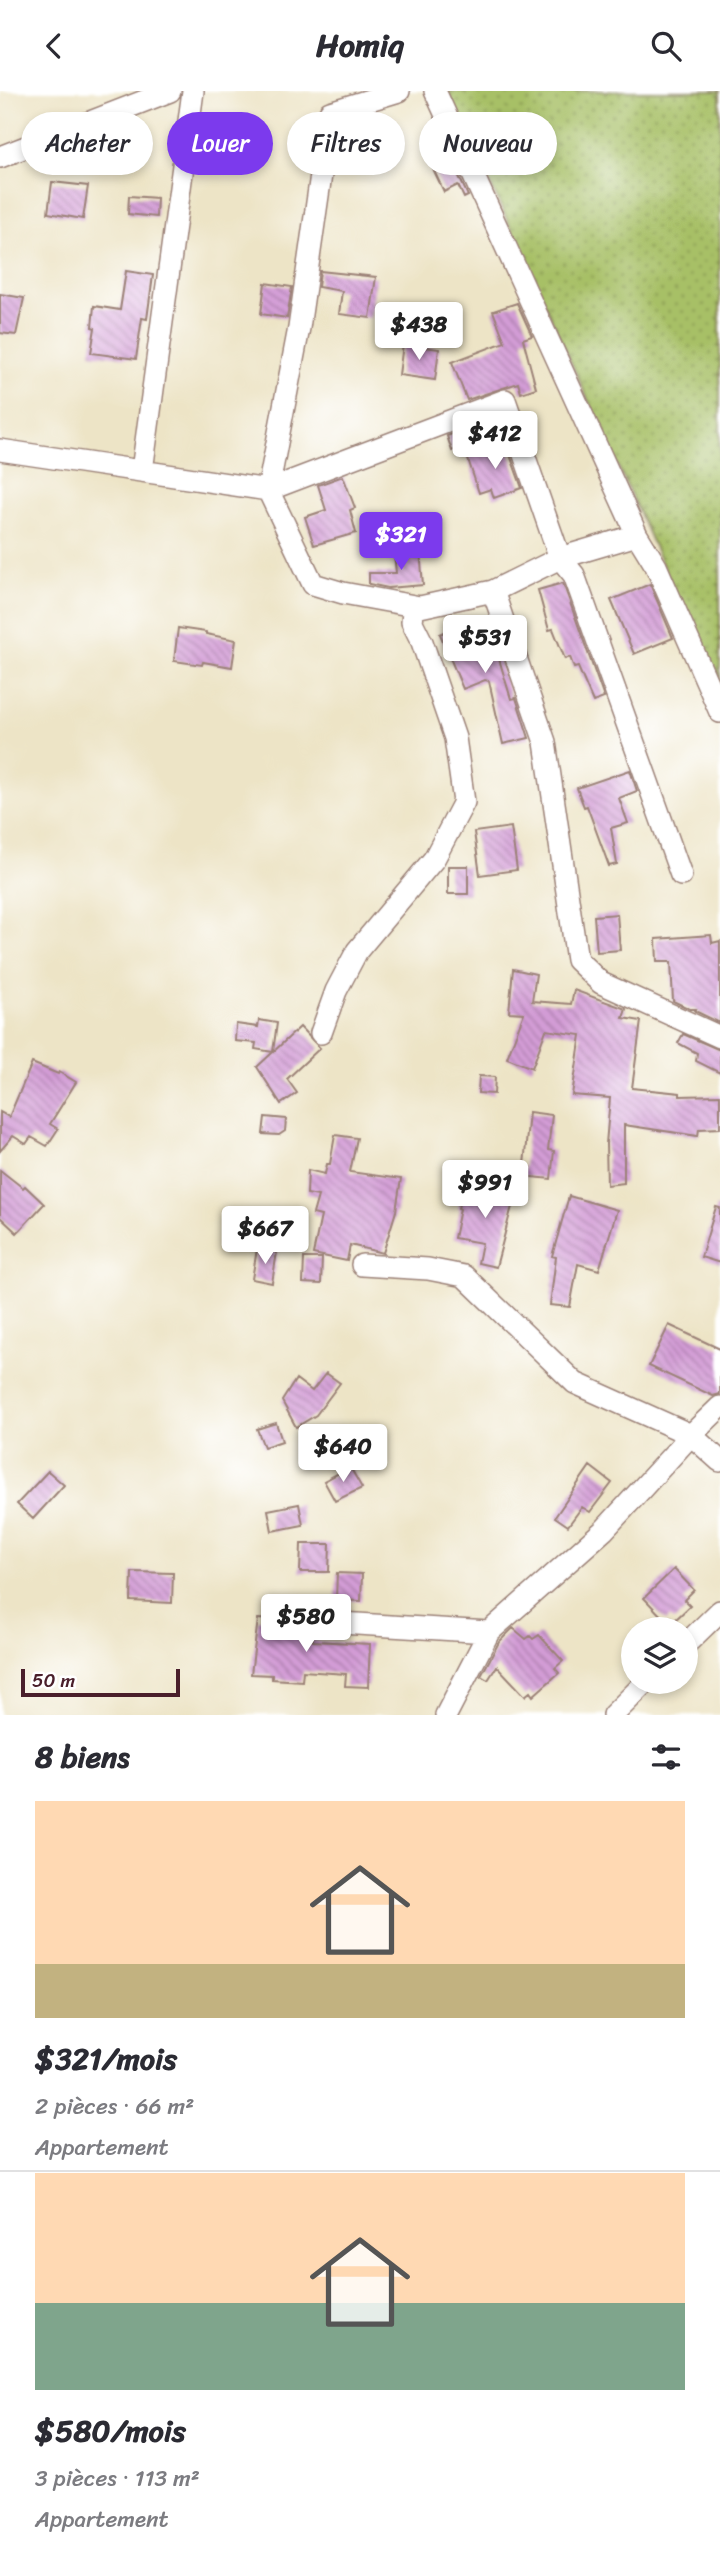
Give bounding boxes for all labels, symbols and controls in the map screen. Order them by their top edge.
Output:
text: Homiq [316,17,404,74]
icon: back [35,27,73,65]
icon: search [647,27,685,65]
chip: Acheter [21,112,153,175]
chip: Louer [167,112,273,175]
chip: Filtres [287,112,405,175]
chip: Nouveau [419,112,557,175]
pin: $438 [378,303,460,362]
text: $438 [391,304,447,345]
pin: $412 [454,411,536,471]
text: $412 [469,413,522,454]
pin: $321 [360,512,442,572]
text: $321 [375,514,427,555]
pin: $531 [444,615,526,675]
text: $531 [459,617,511,658]
pin: $991 [444,1161,526,1220]
text: $991 [458,1162,512,1203]
pin: $667 [224,1207,306,1266]
text: $667 [238,1208,292,1249]
pin: $640 [302,1425,384,1484]
text: $640 [314,1426,372,1467]
pin: $580 [265,1595,347,1654]
text: $580 [277,1596,335,1637]
map controls [621,1617,698,1694]
button: layers [621,1617,698,1694]
text: 50 m [32,1664,75,1697]
scale bar [21,1666,180,1698]
text: 8 biens [35,1730,130,1784]
icon: filters [647,1738,685,1776]
icon: home [297,1847,423,1973]
text: $321/mois [35,2032,177,2086]
text: 2 pièces · 66 m² [35,2086,194,2127]
text: Appartement [35,2127,169,2168]
icon: home [297,2219,423,2345]
text: $580/mois [35,2404,186,2458]
text: 3 pièces · 113 m² [35,2458,200,2499]
text: Appartement [35,2499,169,2540]

